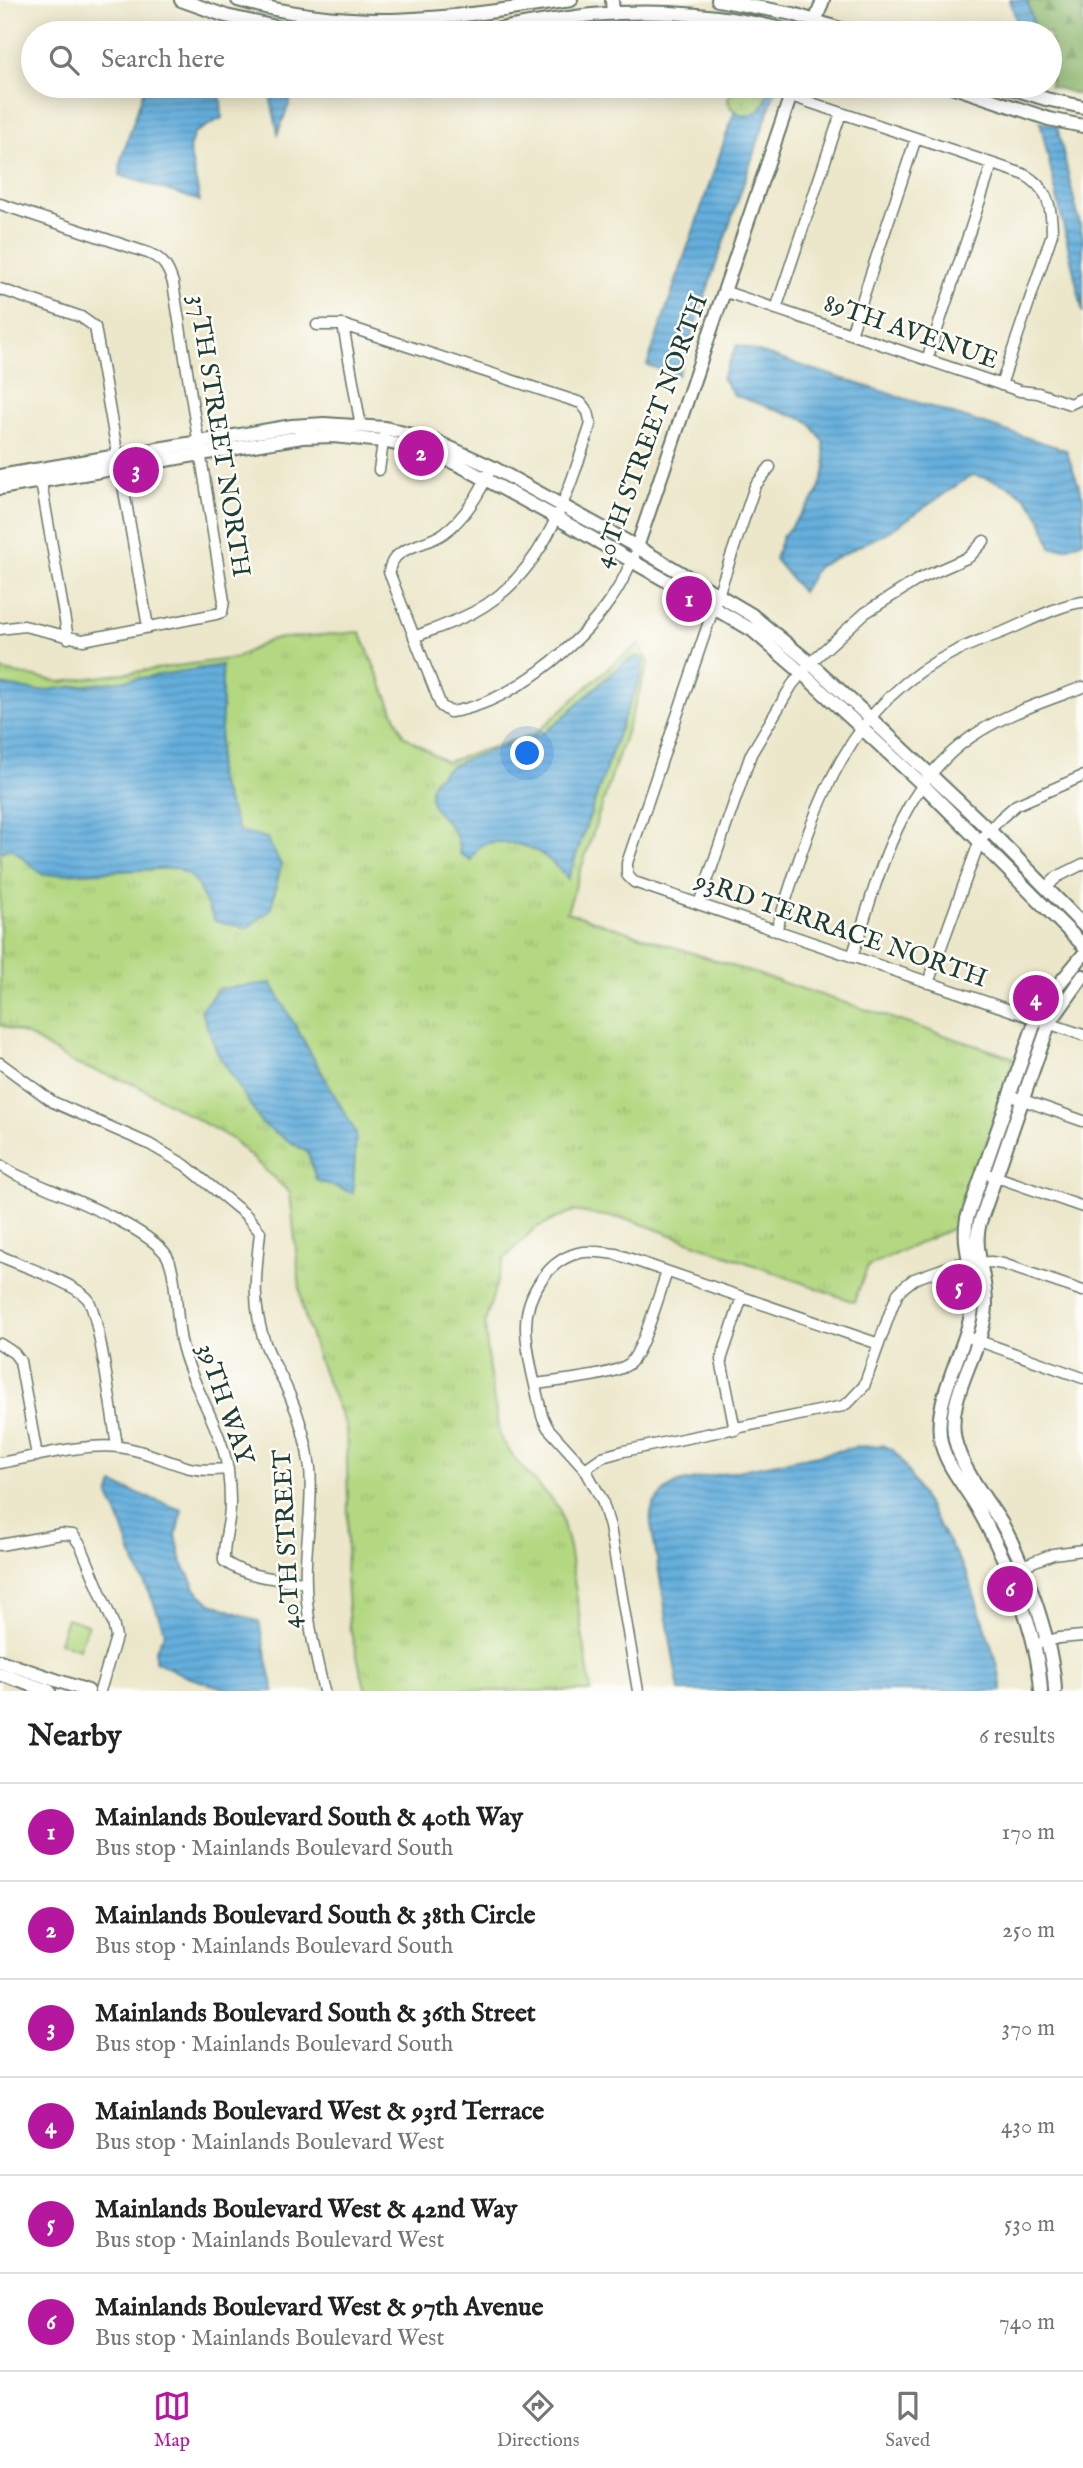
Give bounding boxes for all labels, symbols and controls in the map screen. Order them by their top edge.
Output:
search box [21,21,1062,98]
icon: search [45,41,83,79]
text: Search here [101,43,225,76]
street label: 89TH AVENUE [819,287,1003,377]
street label: 40TH STREET NORTH [586,290,716,572]
street label: 37TH STREET NORTH [180,293,258,579]
pin: 2 [398,427,444,479]
pin: 3 [113,444,159,496]
pin: 1 [666,573,712,625]
your location [510,736,544,770]
street label: 93RD TERRACE NORTH [690,864,992,996]
pin: 4 [1013,972,1059,1024]
pin: 5 [936,1261,982,1313]
street label: 39TH WAY [189,1339,262,1470]
street label: 40TH STREET [266,1449,308,1629]
pin: 6 [987,1563,1033,1615]
text: Nearby [28,1718,121,1756]
text: 6 results [979,1722,1055,1751]
text: Mainlands Boulevard South & 40th Way [95,1801,523,1834]
text: 1 [47,1818,55,1847]
text: 170 m [1002,1818,1055,1847]
text: Bus stop · Mainlands Boulevard South [95,1834,453,1863]
text: Mainlands Boulevard South & 38th Circle [95,1899,536,1932]
text: 2 [46,1916,56,1945]
text: 250 m [1002,1916,1055,1945]
text: Bus stop · Mainlands Boulevard South [95,1932,453,1961]
text: Mainlands Boulevard South & 36th Street [95,1997,536,2030]
text: 3 [47,2014,55,2043]
text: 370 m [1002,2014,1055,2043]
text: Bus stop · Mainlands Boulevard South [95,2030,453,2059]
text: Mainlands Boulevard West & 93rd Terrace [95,2095,544,2128]
text: 4 [45,2112,57,2141]
text: 430 m [1001,2112,1055,2141]
text: Bus stop · Mainlands Boulevard West [95,2128,444,2157]
text: Mainlands Boulevard West & 42nd Way [95,2193,517,2226]
text: 5 [47,2210,55,2239]
text: 530 m [1004,2210,1055,2239]
text: Bus stop · Mainlands Boulevard West [95,2226,444,2255]
text: Mainlands Boulevard West & 97th Avenue [95,2291,543,2324]
text: 6 [46,2308,56,2337]
text: 740 m [999,2308,1055,2337]
text: Bus stop · Mainlands Boulevard West [95,2324,444,2353]
tab: Map [153,2387,191,2453]
tab: Directions [497,2387,579,2453]
tab: Saved [885,2387,930,2453]

